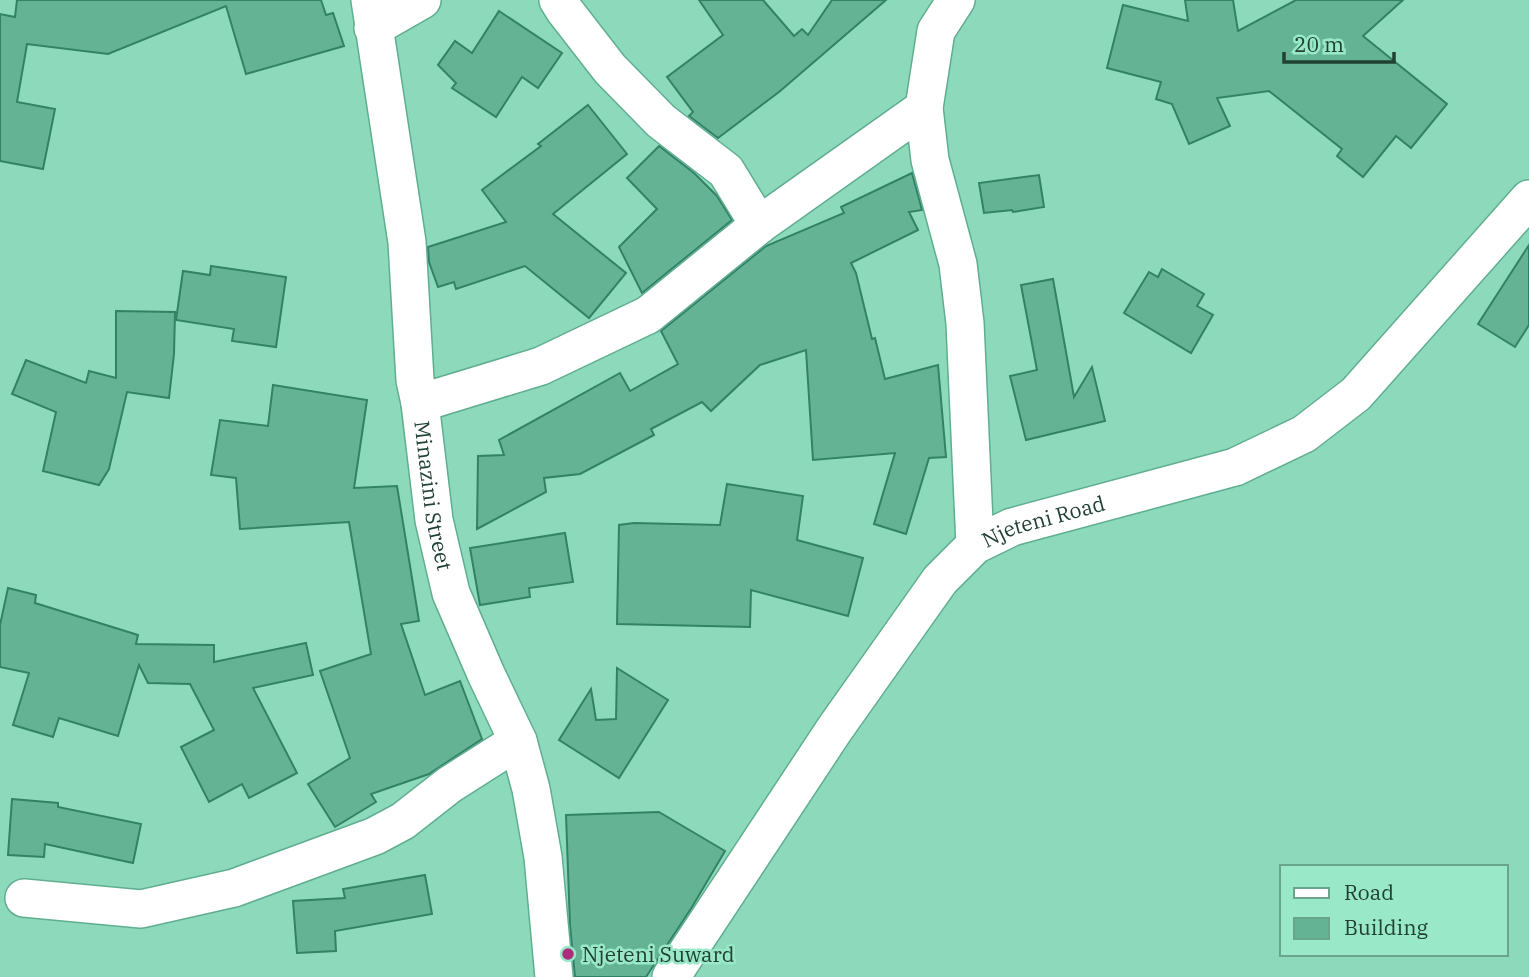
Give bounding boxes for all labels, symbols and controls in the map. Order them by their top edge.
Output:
scale bar [1284,21,1394,65]
text: 20 m [1294,30,1344,58]
street label: Minazini Street [408,419,459,573]
street label: Njeteni Road [977,489,1108,554]
legend [1280,865,1508,956]
text: Road [1344,878,1394,906]
text: Building [1344,913,1429,941]
place label: Njeteni Suward [582,940,735,968]
marker: Njeteni Suward [560,946,576,962]

